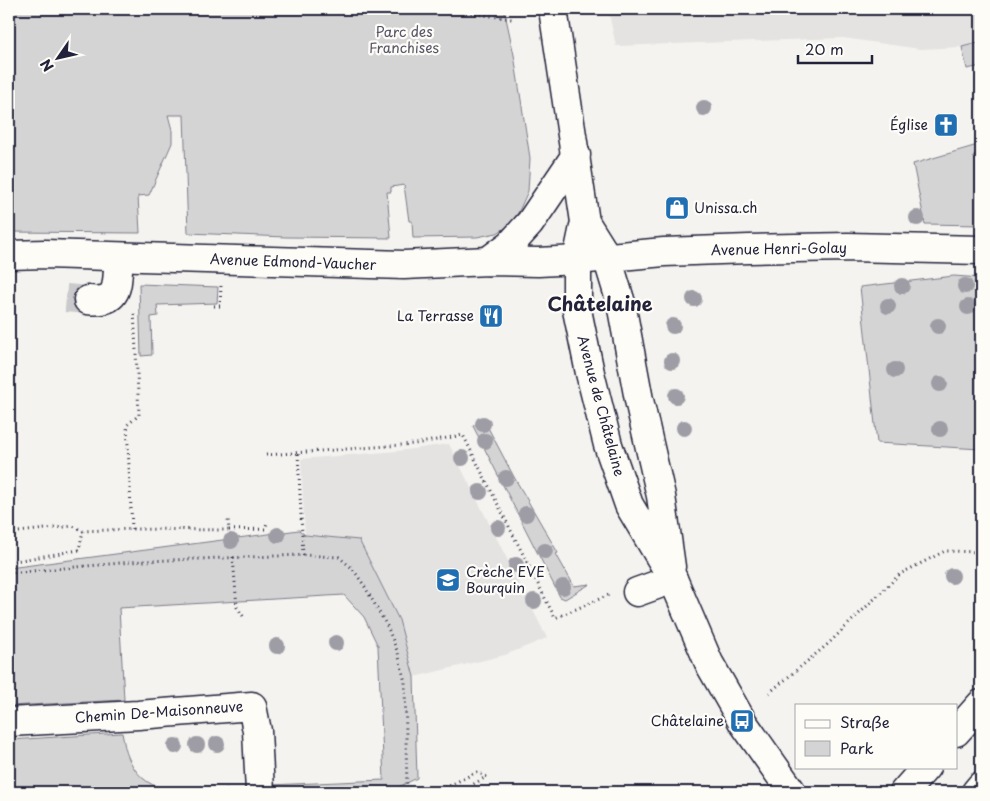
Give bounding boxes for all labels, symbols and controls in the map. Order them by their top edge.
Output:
park label: Parc des Franchises [369,21,439,58]
north arrow [32,32,82,82]
scale bar [798,32,871,64]
text: 20 m [805,37,844,60]
text: N [35,55,59,76]
church icon: Église [933,112,959,138]
place label: Église [890,114,928,135]
shop icon: Unissa.ch [664,195,690,221]
place label: Unissa.ch [694,197,757,218]
street label: Avenue Henri-Golay [711,237,847,260]
street label: Avenue Edmond-Vaucher [209,248,377,275]
district label: Châtelaine [548,289,653,317]
restaurant icon: La Terrasse [478,303,504,329]
place label: La Terrasse [397,305,474,326]
street label: Avenue de Châtelaine [573,333,631,479]
place label: Crèche EVE Bourquin [466,561,545,598]
school or university icon: Crèche EVE Bourquin [435,567,461,593]
street label: Chemin De-Maisonneuve [74,695,244,728]
legend [795,704,958,768]
bus stop icon: Châtelaine [729,708,755,734]
place label: Châtelaine [651,710,724,731]
text: Straße [840,710,890,733]
text: Park [840,736,874,759]

